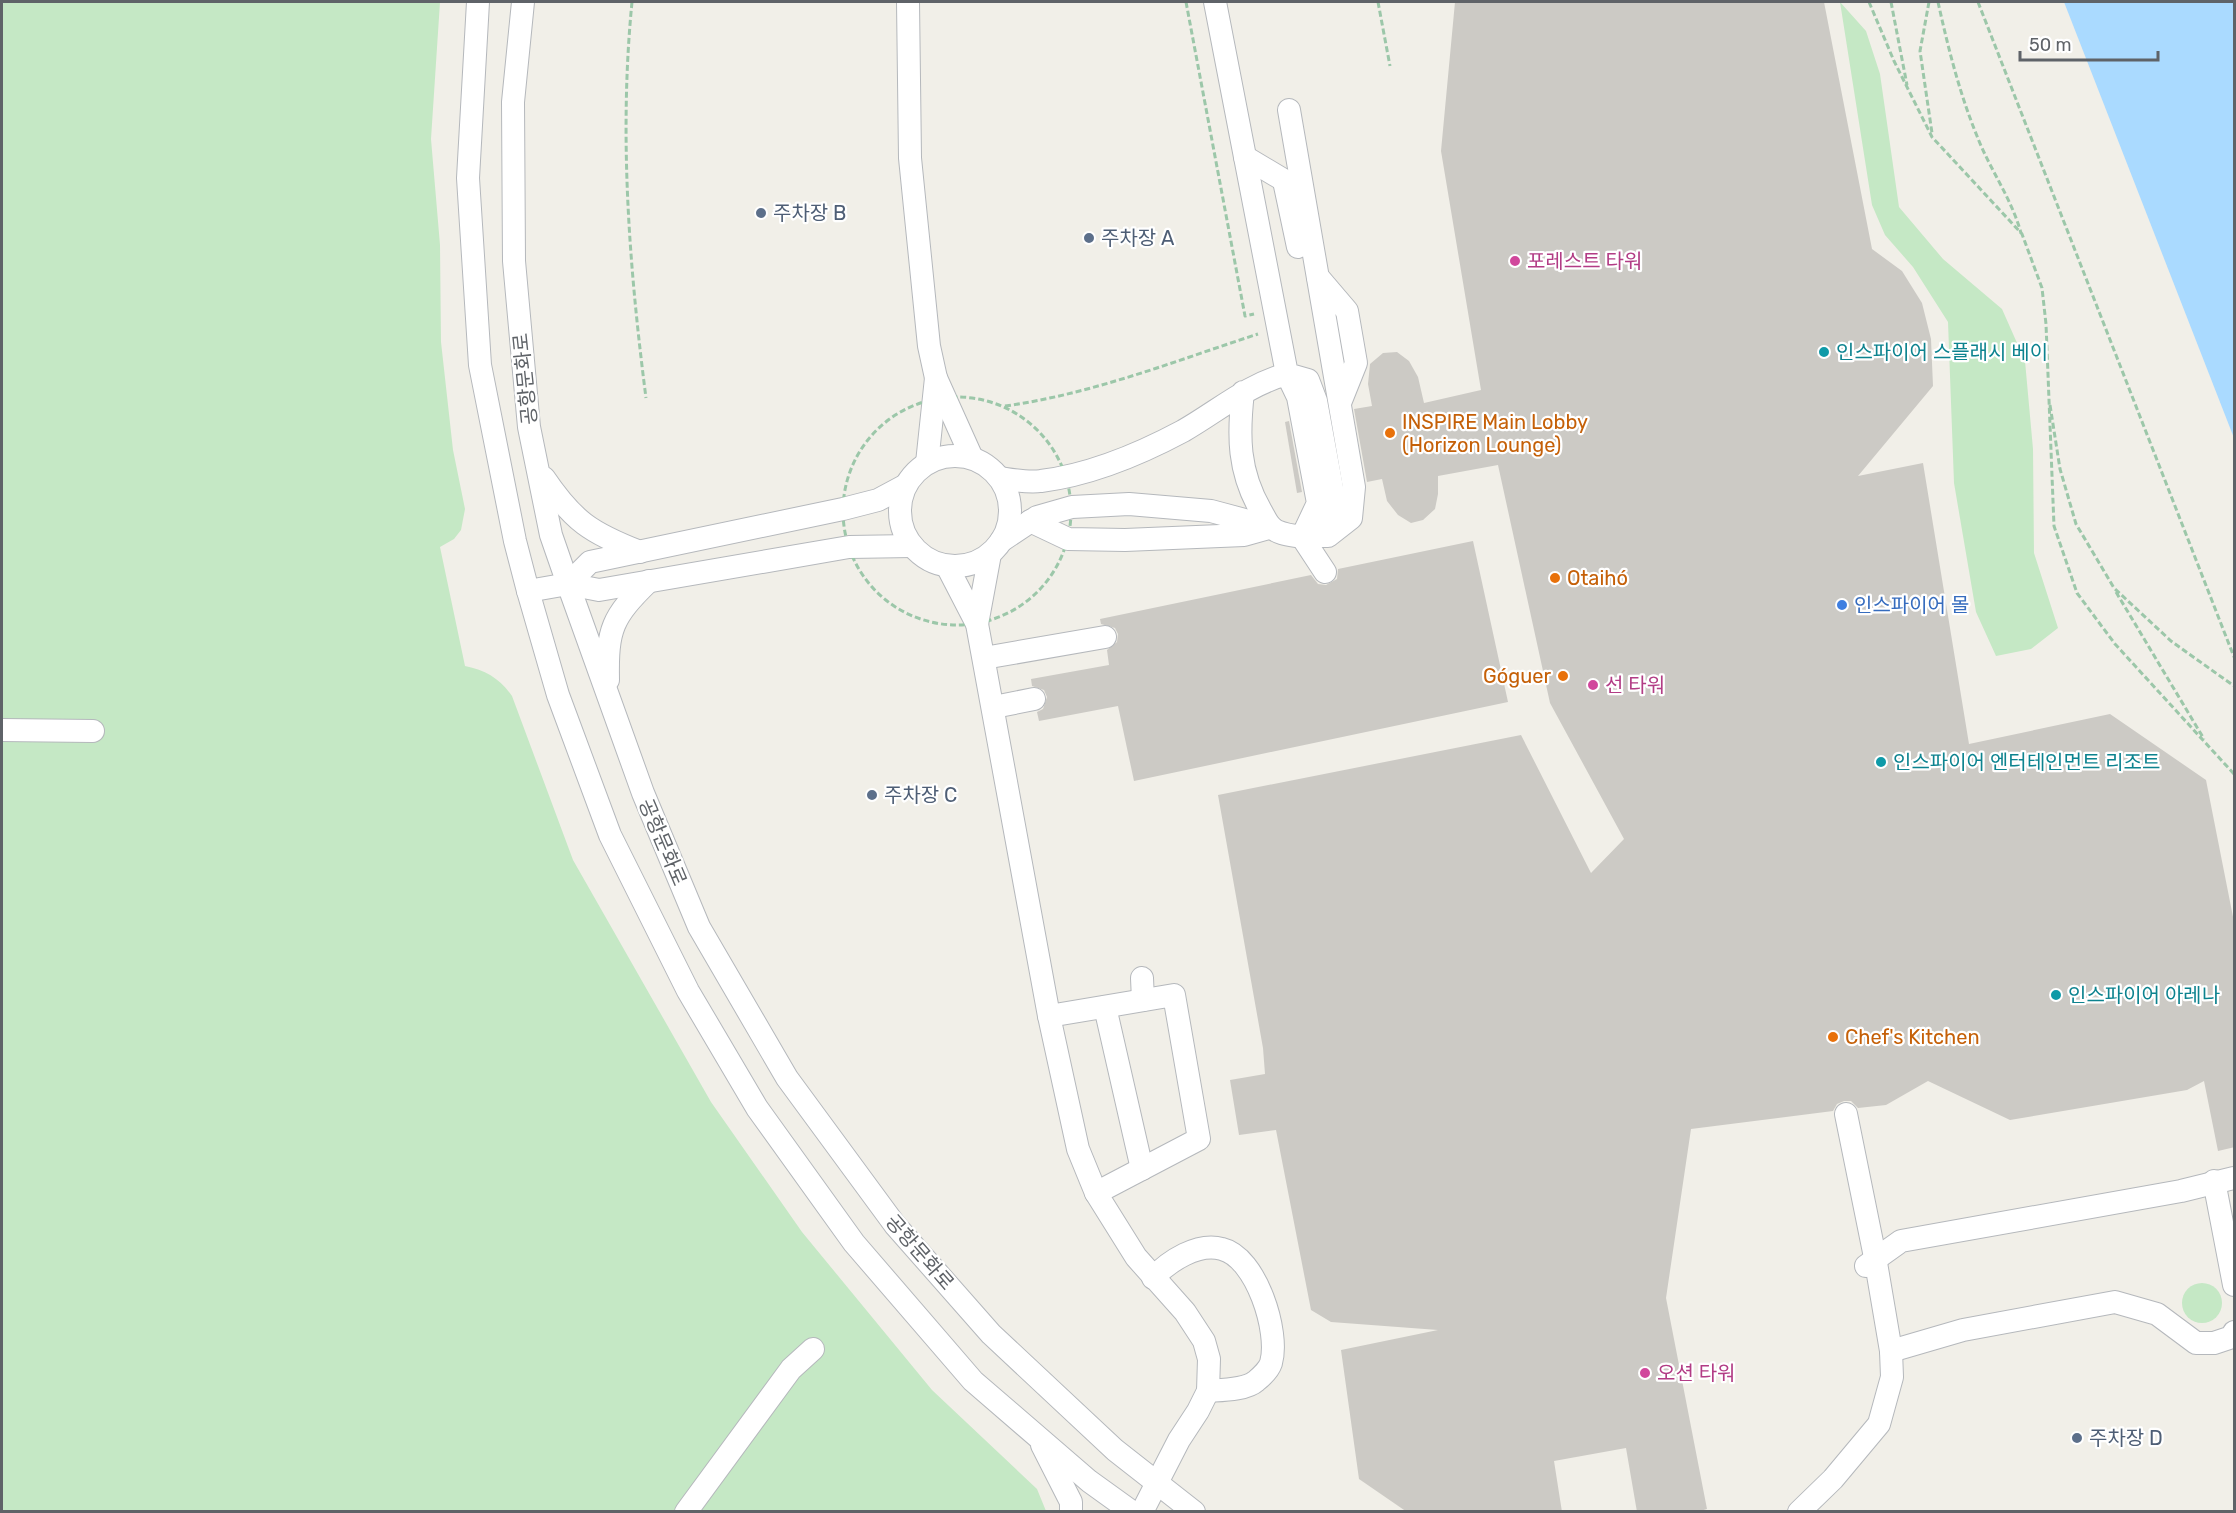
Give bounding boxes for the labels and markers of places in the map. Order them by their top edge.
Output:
place label: 주차장 B [773,201,846,225]
marker: 주차장 B [754,206,768,220]
place label: 주차장 A [1101,226,1175,250]
marker: 주차장 A [1082,231,1096,245]
place label: 포레스트 타워 [1527,249,1642,273]
marker: 포레스트 타워 [1508,254,1522,268]
place label: 인스파이어 스플래시 베이 [1836,340,2048,364]
marker: 인스파이어 스플래시 베이 [1817,345,1831,359]
place label: INSPIRE Main Lobby (Horizon Lounge) [1402,410,1588,457]
marker: INSPIRE Main Lobby (Horizon Lounge) [1383,426,1397,440]
place label: Otaihó [1567,566,1628,590]
marker: Otaihó [1548,571,1562,585]
place label: 인스파이어 몰 [1854,593,1969,617]
marker: 인스파이어 몰 [1835,598,1849,612]
place label: Góguer [1483,664,1551,688]
marker: Góguer [1556,669,1570,683]
place label: 선 타워 [1605,673,1665,697]
marker: 선 타워 [1586,678,1600,692]
place label: 인스파이어 엔터테인먼트 리조트 [1893,750,2160,774]
marker: 인스파이어 엔터테인먼트 리조트 [1874,755,1888,769]
place label: 주차장 C [884,783,957,807]
marker: 주차장 C [865,788,879,802]
place label: 인스파이어 아레나 [2068,983,2220,1007]
marker: 인스파이어 아레나 [2049,988,2063,1002]
place label: Chef's Kitchen [1845,1025,1980,1049]
marker: Chef's Kitchen [1826,1030,1840,1044]
place label: 오션 타워 [1657,1361,1736,1385]
marker: 오션 타워 [1638,1366,1652,1380]
place label: 주차장 D [2089,1426,2163,1450]
marker: 주차장 D [2070,1431,2084,1445]

